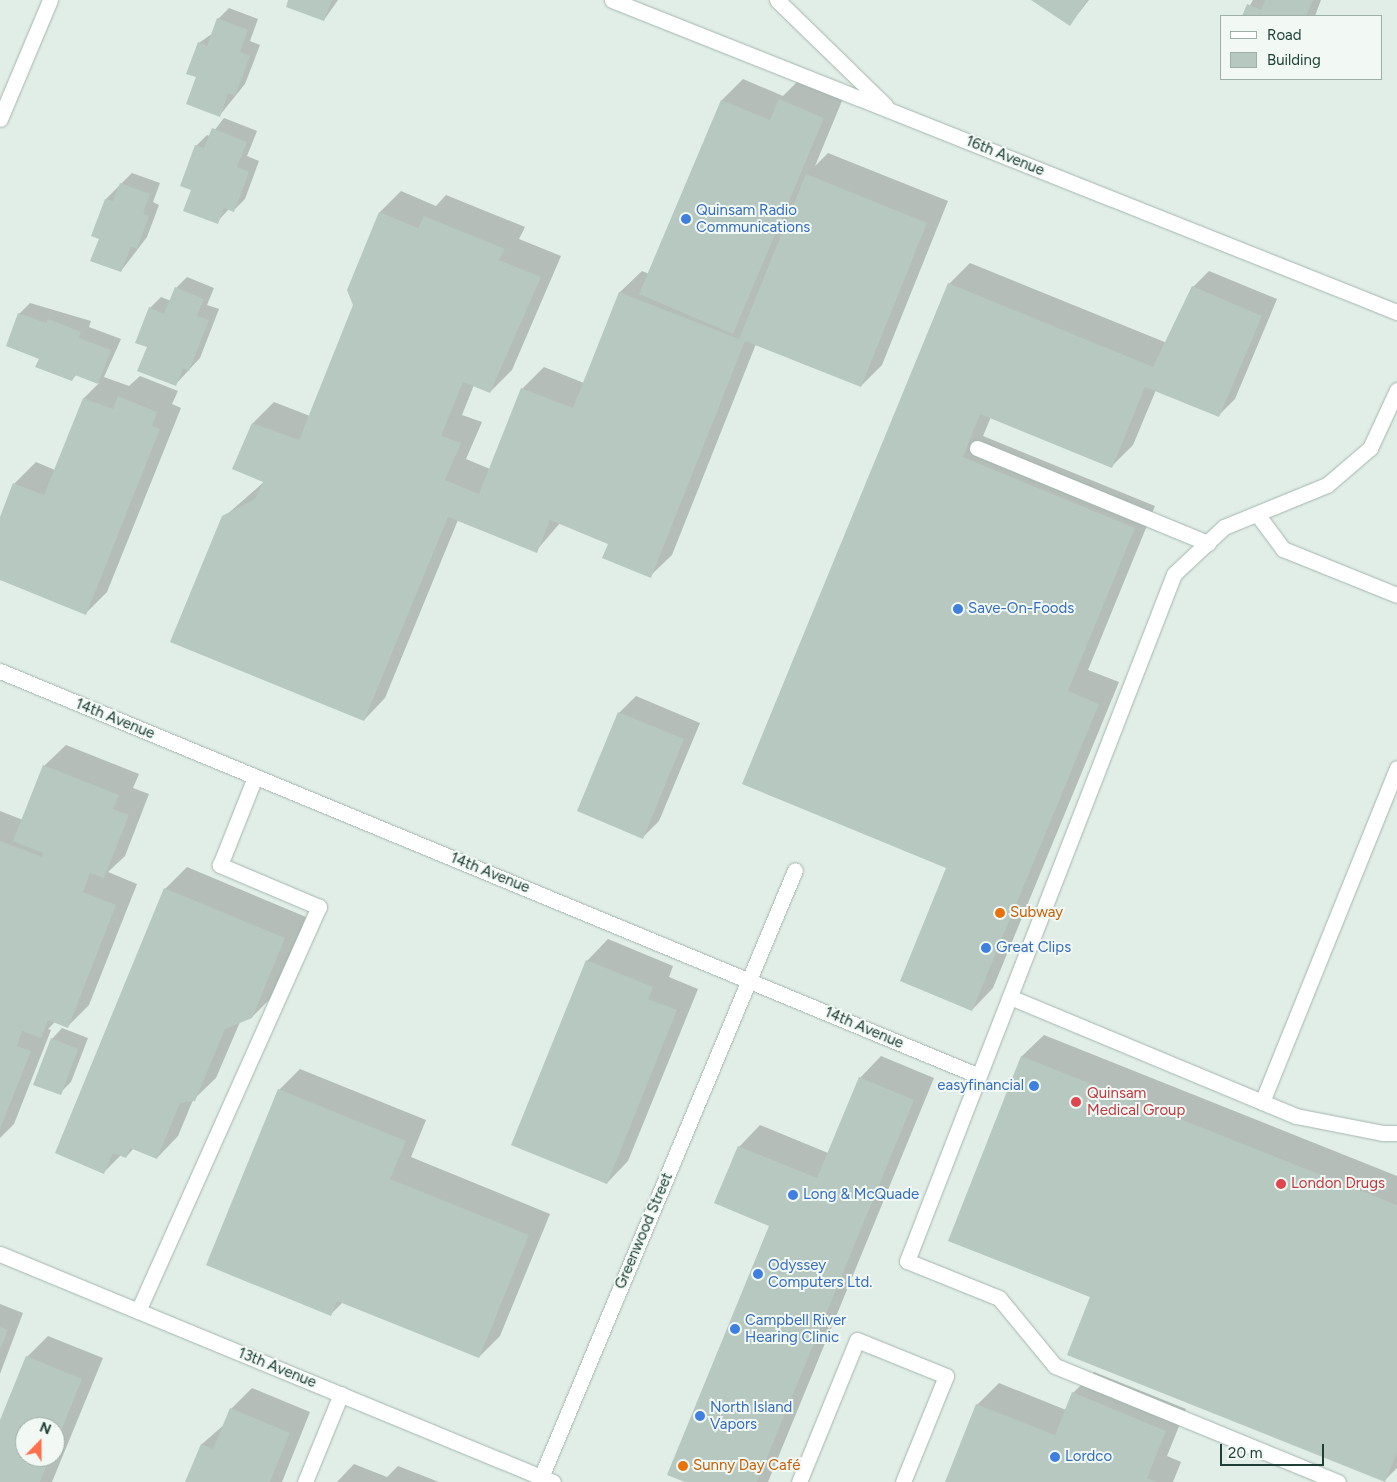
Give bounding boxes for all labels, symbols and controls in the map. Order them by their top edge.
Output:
legend [1220,15,1382,80]
text: Road [1267,26,1302,44]
text: Building [1267,51,1321,69]
street label: 16th Avenue [963,132,1047,180]
place label: Quinsam Radio Communications [696,201,810,236]
marker: Quinsam Radio Communications [680,213,692,225]
place label: Save-On-Foods [968,600,1074,618]
marker: Save-On-Foods [952,603,964,615]
street label: 14th Avenue [73,695,157,743]
street label: 14th Avenue [448,849,532,897]
place label: Subway [1010,904,1063,922]
marker: Subway [994,907,1006,919]
place label: Great Clips [996,939,1071,957]
marker: Great Clips [980,942,992,954]
street label: 14th Avenue [822,1003,906,1053]
place label: easyfinancial [937,1077,1024,1095]
marker: easyfinancial [1028,1080,1040,1092]
place label: Quinsam Medical Group [1087,1084,1185,1119]
marker: Quinsam Medical Group [1069,1095,1083,1109]
street label: Greenwood Street [611,1170,677,1292]
place label: London Drugs [1291,1175,1385,1193]
marker: London Drugs [1275,1178,1287,1190]
place label: Long & McQuade [803,1186,919,1204]
marker: Long & McQuade [787,1189,799,1201]
place label: Odyssey Computers Ltd. [768,1256,872,1291]
marker: Odyssey Computers Ltd. [752,1268,764,1280]
place label: Campbell River Hearing Clinic [745,1311,846,1346]
marker: Campbell River Hearing Clinic [729,1323,741,1335]
street label: 13th Avenue [235,1344,319,1392]
place label: North Island Vapors [710,1398,792,1433]
marker: North Island Vapors [694,1410,706,1422]
north arrow [15,1417,65,1467]
text: N [37,1419,54,1438]
scale bar [1222,1434,1326,1466]
text: 20 m [1228,1444,1262,1462]
place label: Lordco [1065,1448,1112,1466]
marker: Lordco [1049,1451,1061,1463]
place label: Sunny Day Café [693,1457,800,1475]
marker: Sunny Day Café [677,1460,689,1472]

